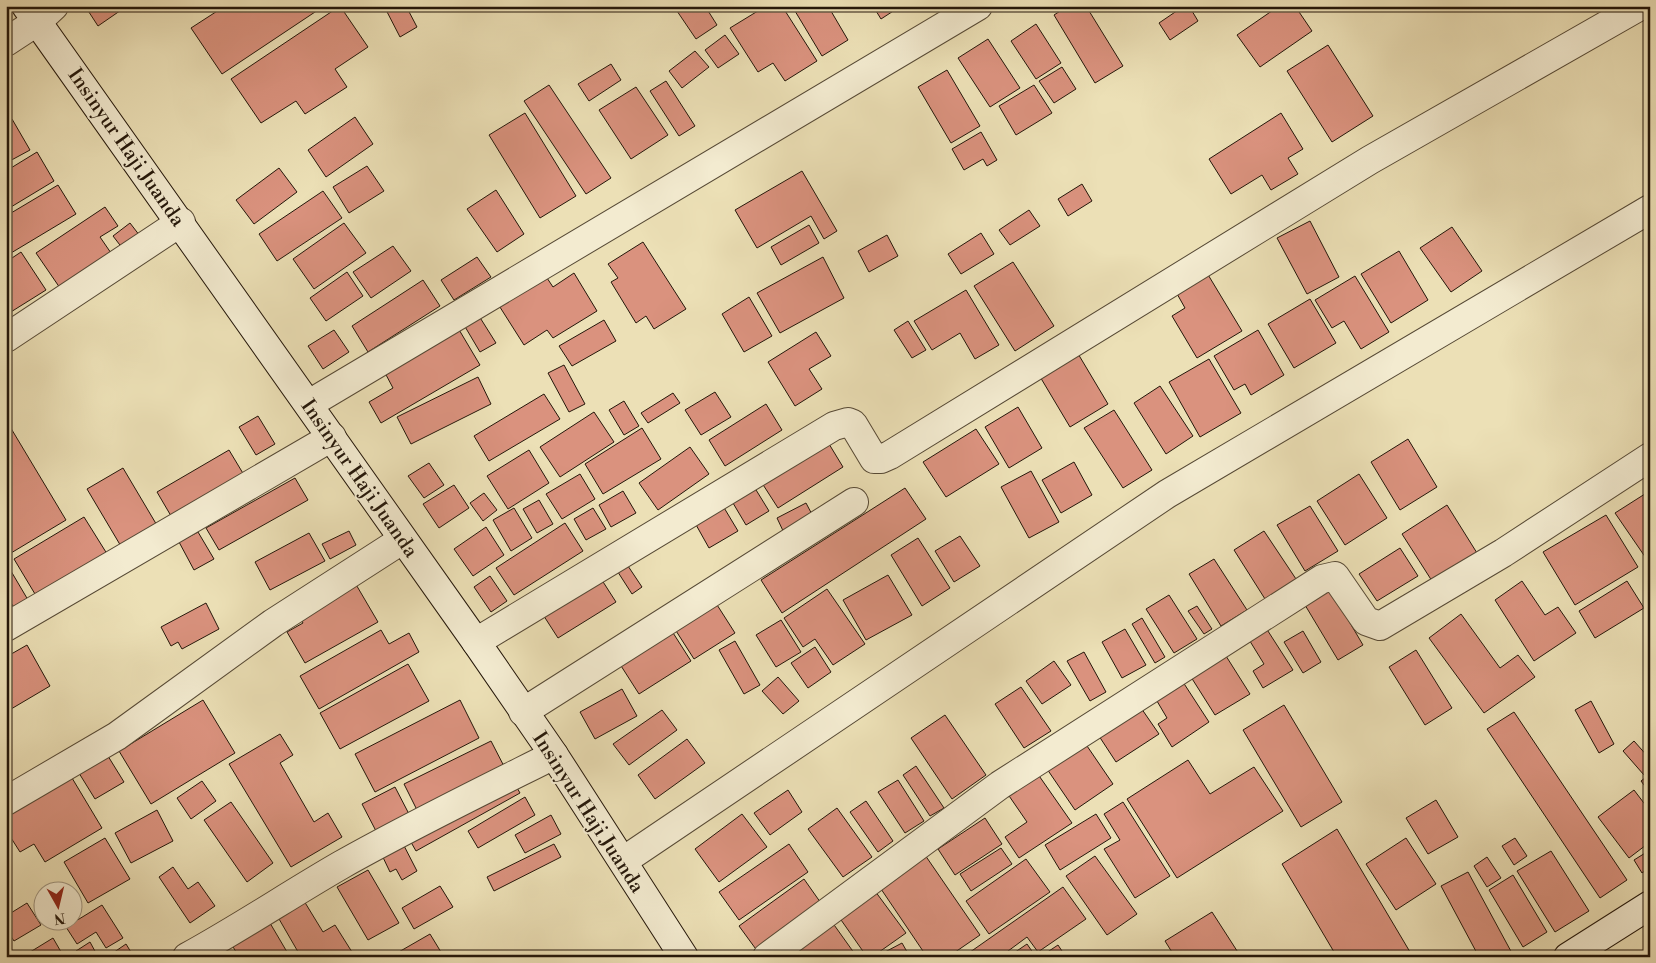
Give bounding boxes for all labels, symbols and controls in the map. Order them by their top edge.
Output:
street label: Insinyur Haji Juanda [62,64,190,232]
street label: Insinyur Haji Juanda [295,395,423,563]
street label: Insinyur Haji Juanda [526,727,650,899]
north arrow [32,880,82,930]
text: N [53,908,66,928]

